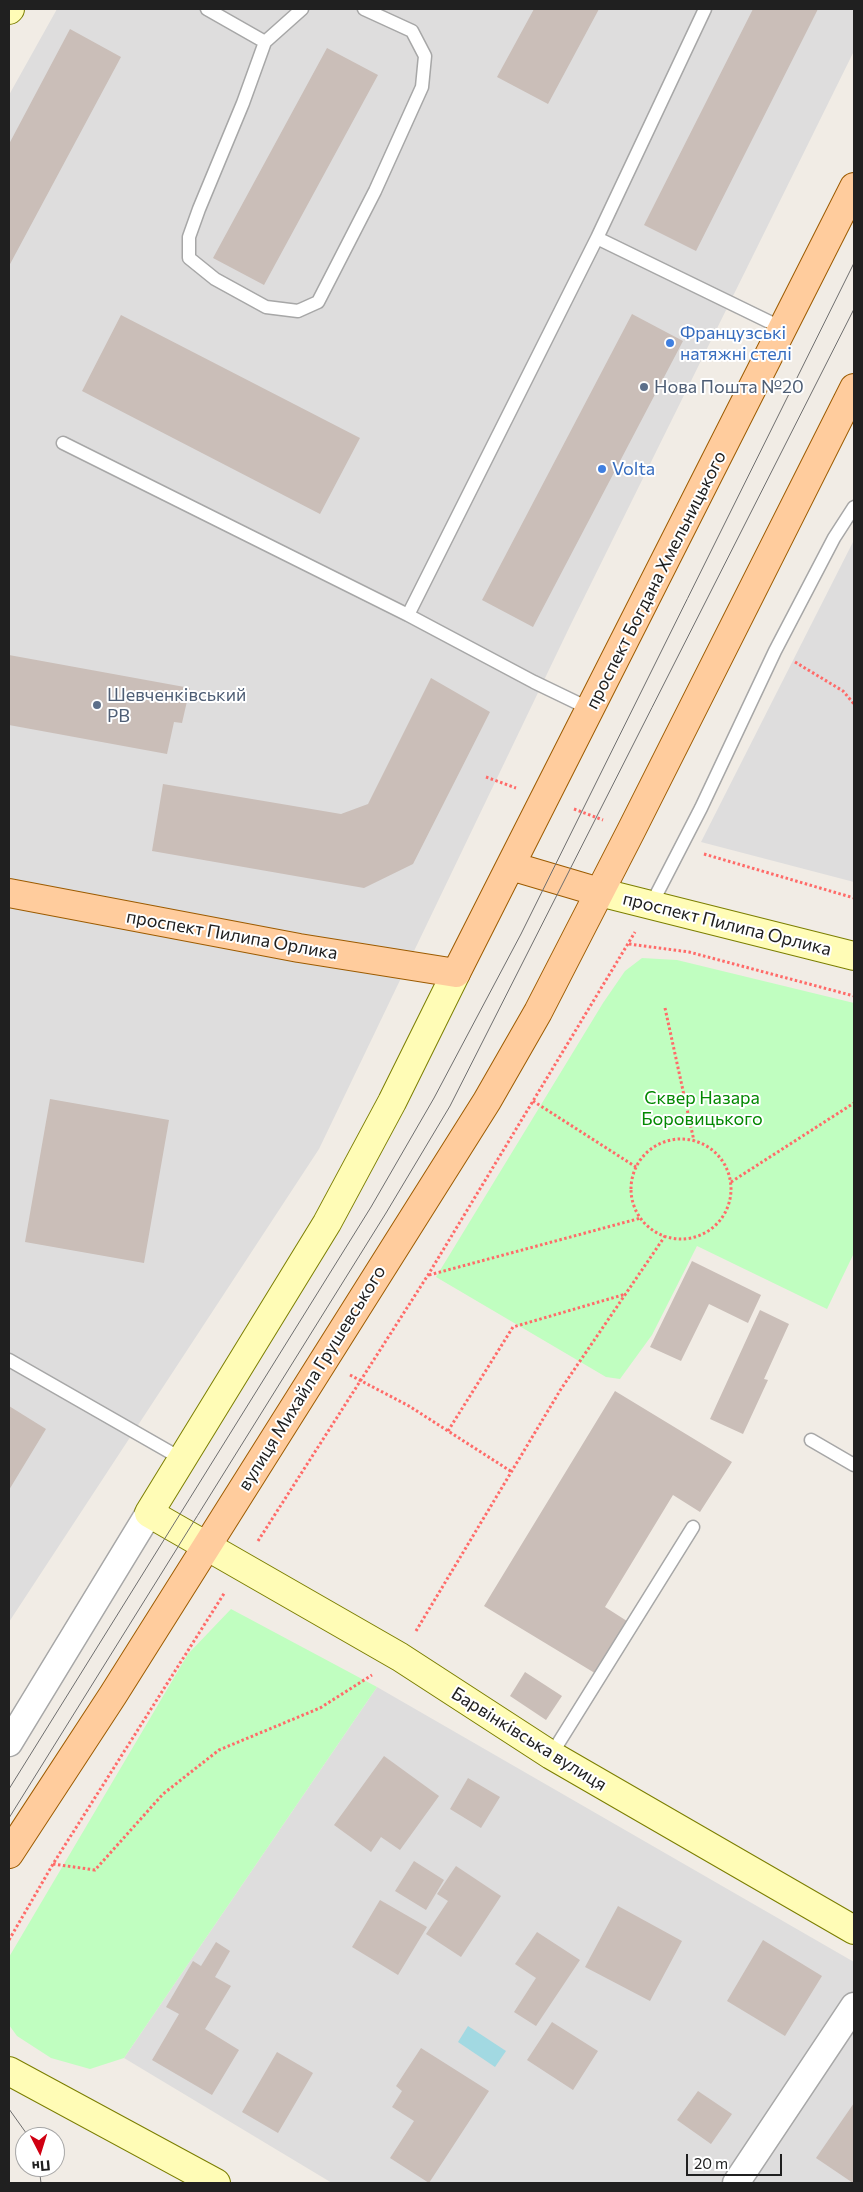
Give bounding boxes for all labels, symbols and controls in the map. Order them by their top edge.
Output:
place label: Французські натяжні стелі [680,322,792,364]
marker: Французські натяжні стелі [664,337,676,349]
place label: Нова Пошта №20 [654,376,804,398]
marker: Нова Пошта №20 [638,381,650,393]
street label: проспект Богдана Хмельницького [581,447,731,713]
place label: Volta [612,458,655,480]
marker: Volta [596,463,608,475]
place label: Шевченківський РВ [107,684,246,726]
marker: Шевченківський РВ [91,699,103,711]
street label: проспект Пилипа Орлика [620,888,834,960]
street label: проспект Пилипа Орлика [125,906,339,964]
park label: Сквер Назара Боровицького [641,1087,763,1130]
street label: вулиця Михайла Грушевського [234,1262,390,1494]
street label: Барвінківська вулиця [447,1682,611,1796]
north arrow [15,2127,65,2177]
scale bar [688,2144,784,2176]
text: 20 m [694,2154,728,2172]
text: Пн [31,2157,51,2176]

